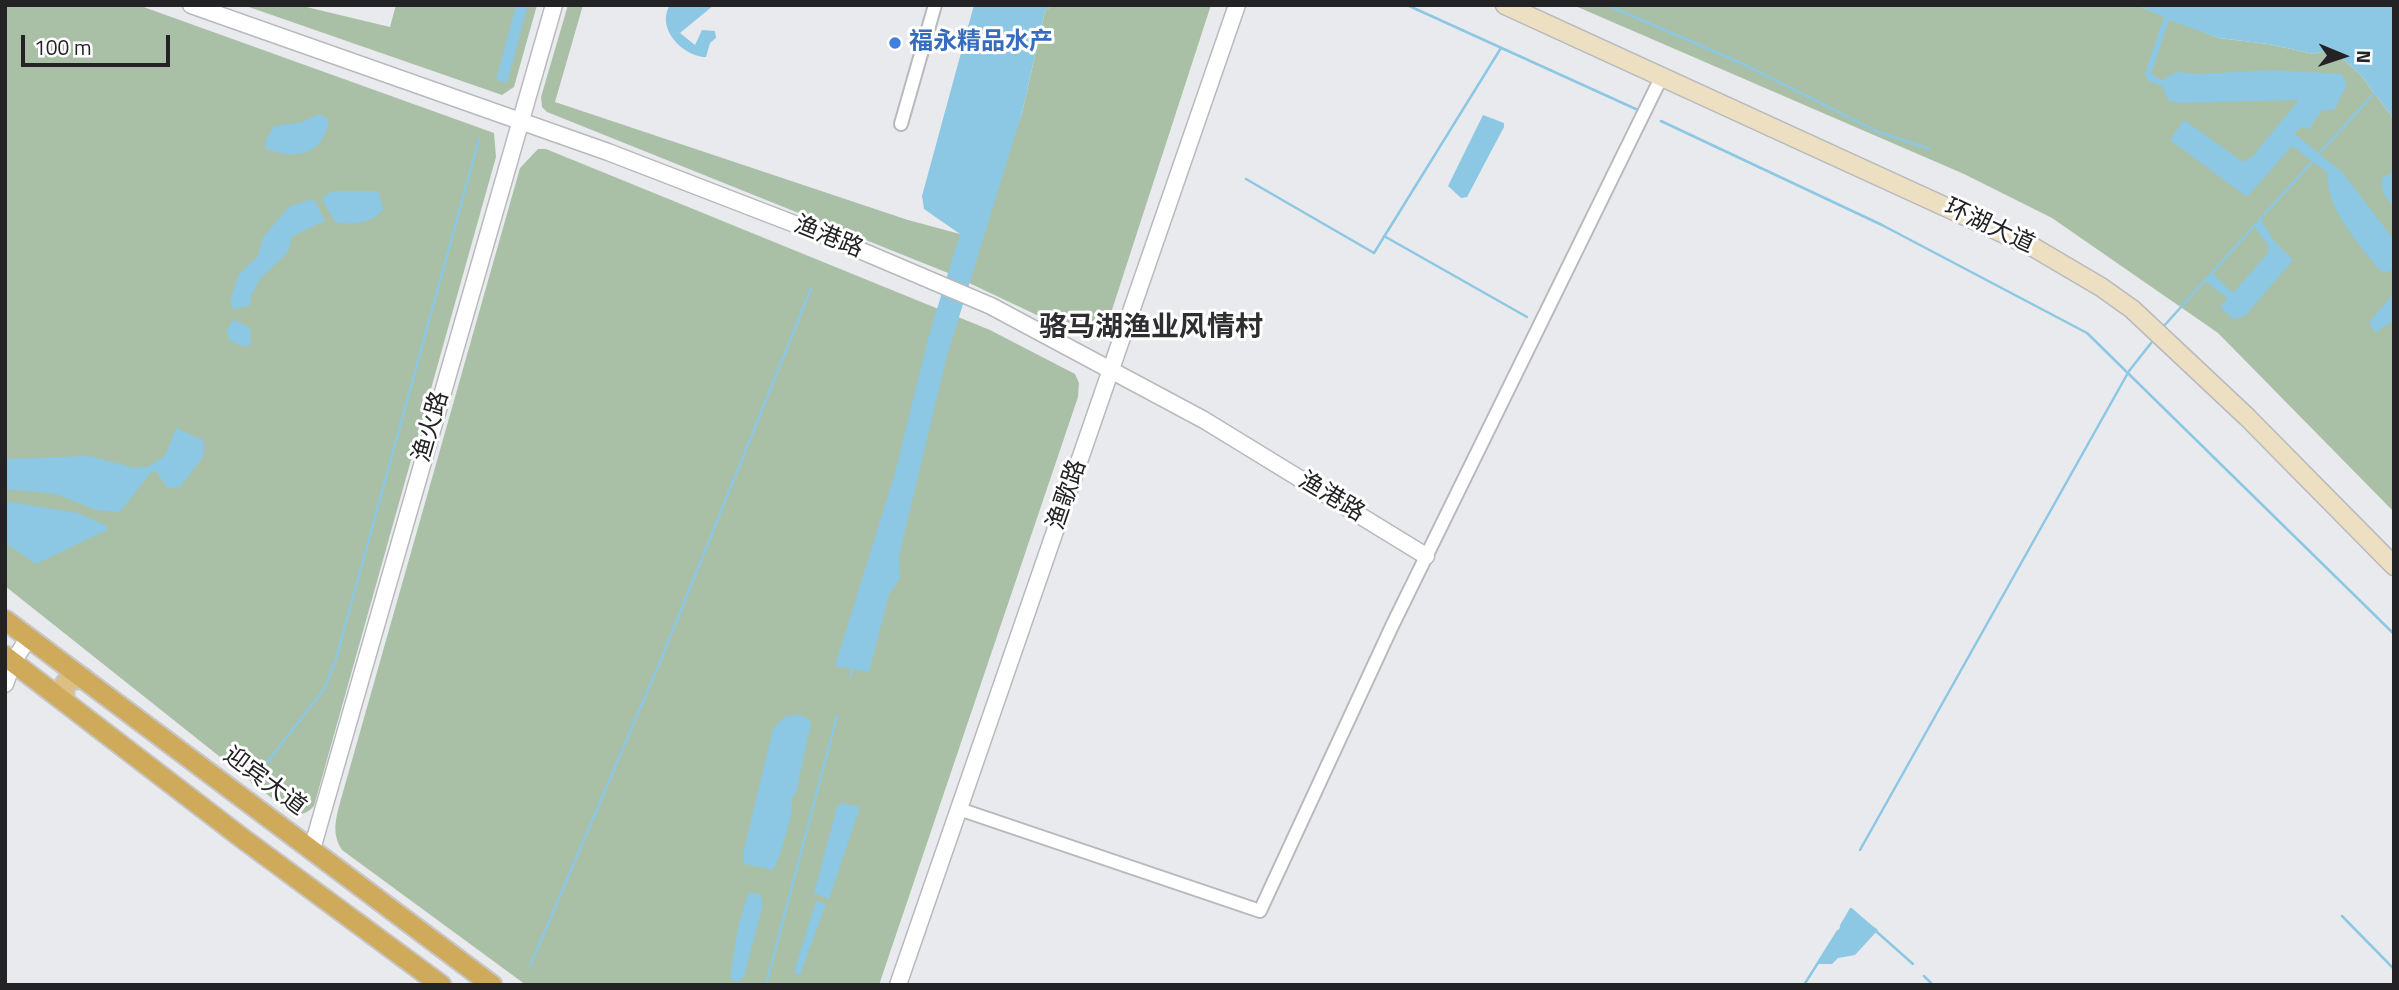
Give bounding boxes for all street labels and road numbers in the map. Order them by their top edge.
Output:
street label: 环湖大道 [1939,194,2039,260]
street label: 渔港路 [789,211,867,265]
street label: 渔火路 [408,388,456,466]
street label: 渔歌路 [1043,456,1093,534]
street label: 渔港路 [1293,467,1369,529]
street label: 迎宾大道 [217,742,311,822]

